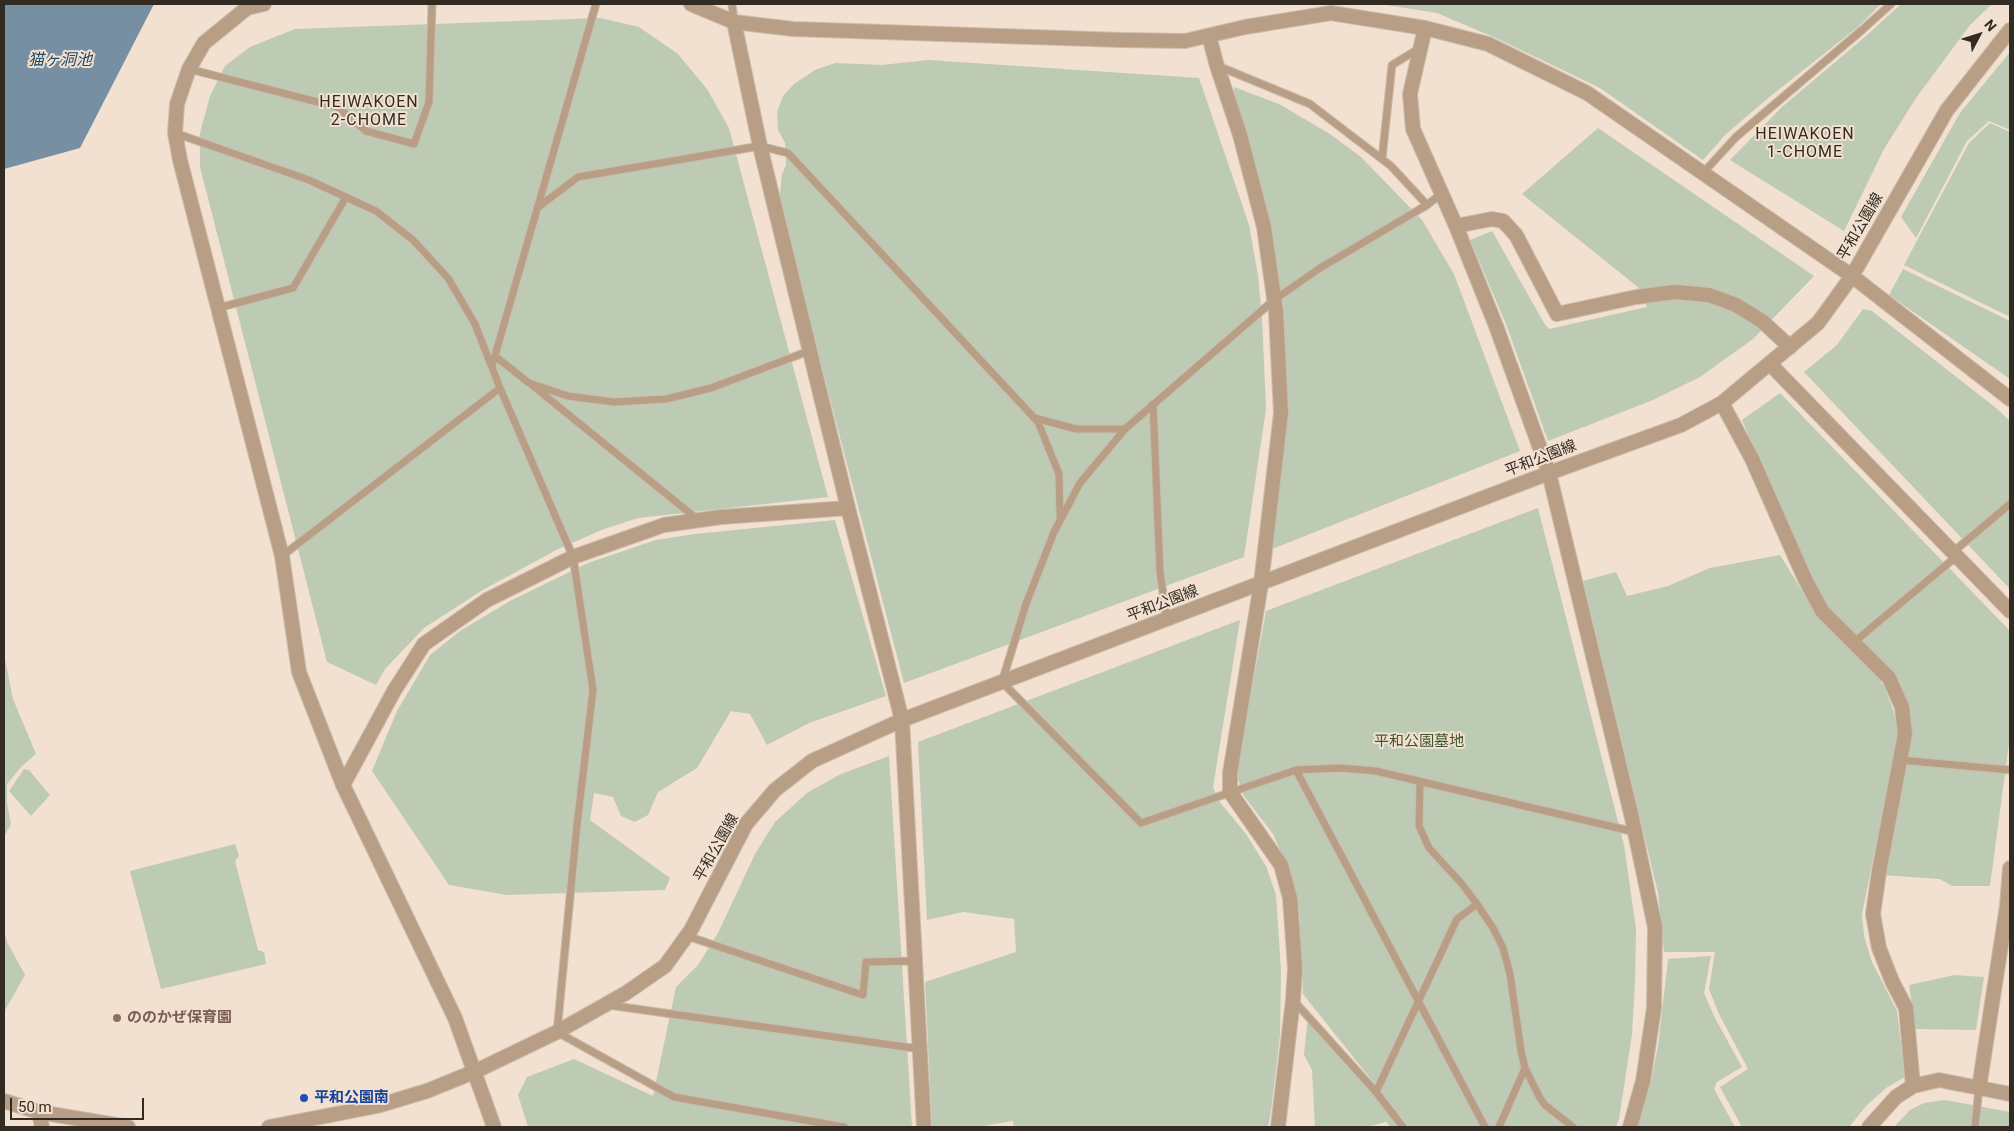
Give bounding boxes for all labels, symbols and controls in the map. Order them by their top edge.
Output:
north arrow [1954,10,2004,60]
text: N [1981,16,2000,34]
water label: 猫ヶ洞池 [28,51,92,71]
district label: HEIWAKOEN 2-CHOME [318,93,420,131]
district label: HEIWAKOEN 1-CHOME [1754,125,1856,163]
street label: 平和公園線 [1834,190,1888,264]
street label: 平和公園線 [1503,437,1579,481]
street label: 平和公園線 [1125,582,1201,626]
park label: 平和公園墓地 [1374,733,1464,751]
street label: 平和公園線 [691,811,743,885]
place label: ののかぜ保育園 [127,1009,232,1027]
marker: ののかぜ保育園 [111,1012,123,1024]
scale bar [12,1088,146,1120]
place label: 平和公園南 [314,1089,389,1107]
marker: 平和公園南 [298,1092,310,1104]
text: 50 m [18,1098,52,1116]

